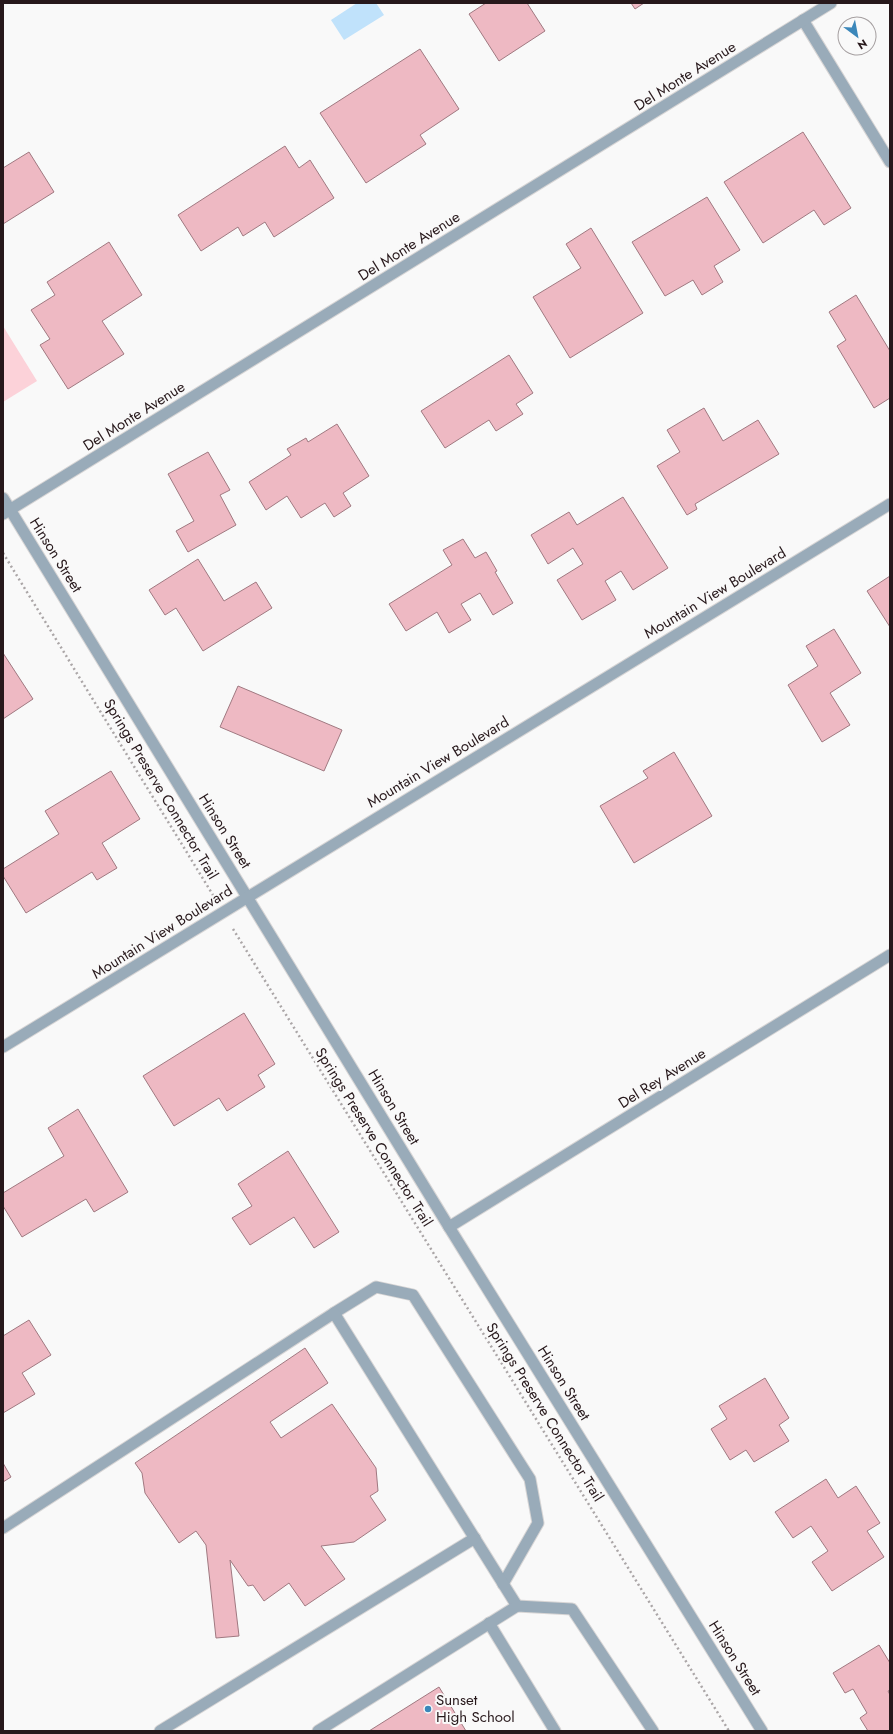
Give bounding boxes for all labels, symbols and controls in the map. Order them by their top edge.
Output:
north arrow [837,16,877,56]
text: N [854,35,870,54]
street label: Del Monte Avenue [630,36,741,116]
street label: Del Monte Avenue [354,206,465,286]
street label: Del Monte Avenue [79,376,190,456]
street label: Hinson Street [24,513,88,597]
street label: Mountain View Boulevard [640,542,790,644]
street label: Springs Preserve Connector Trail [98,694,224,884]
street label: Mountain View Boulevard [363,711,513,813]
street label: Hinson Street [193,789,257,873]
street label: Mountain View Boulevard [87,880,237,984]
street label: Del Rey Avenue [614,1042,710,1114]
street label: Springs Preserve Connector Trail [310,1043,438,1231]
street label: Hinson Street [363,1065,425,1149]
street label: Springs Preserve Connector Trail [481,1318,609,1506]
street label: Hinson Street [532,1341,596,1425]
street label: Hinson Street [703,1616,767,1700]
place label: Sunset High School [436,1689,515,1728]
marker: Sunset High School [423,1704,433,1714]

